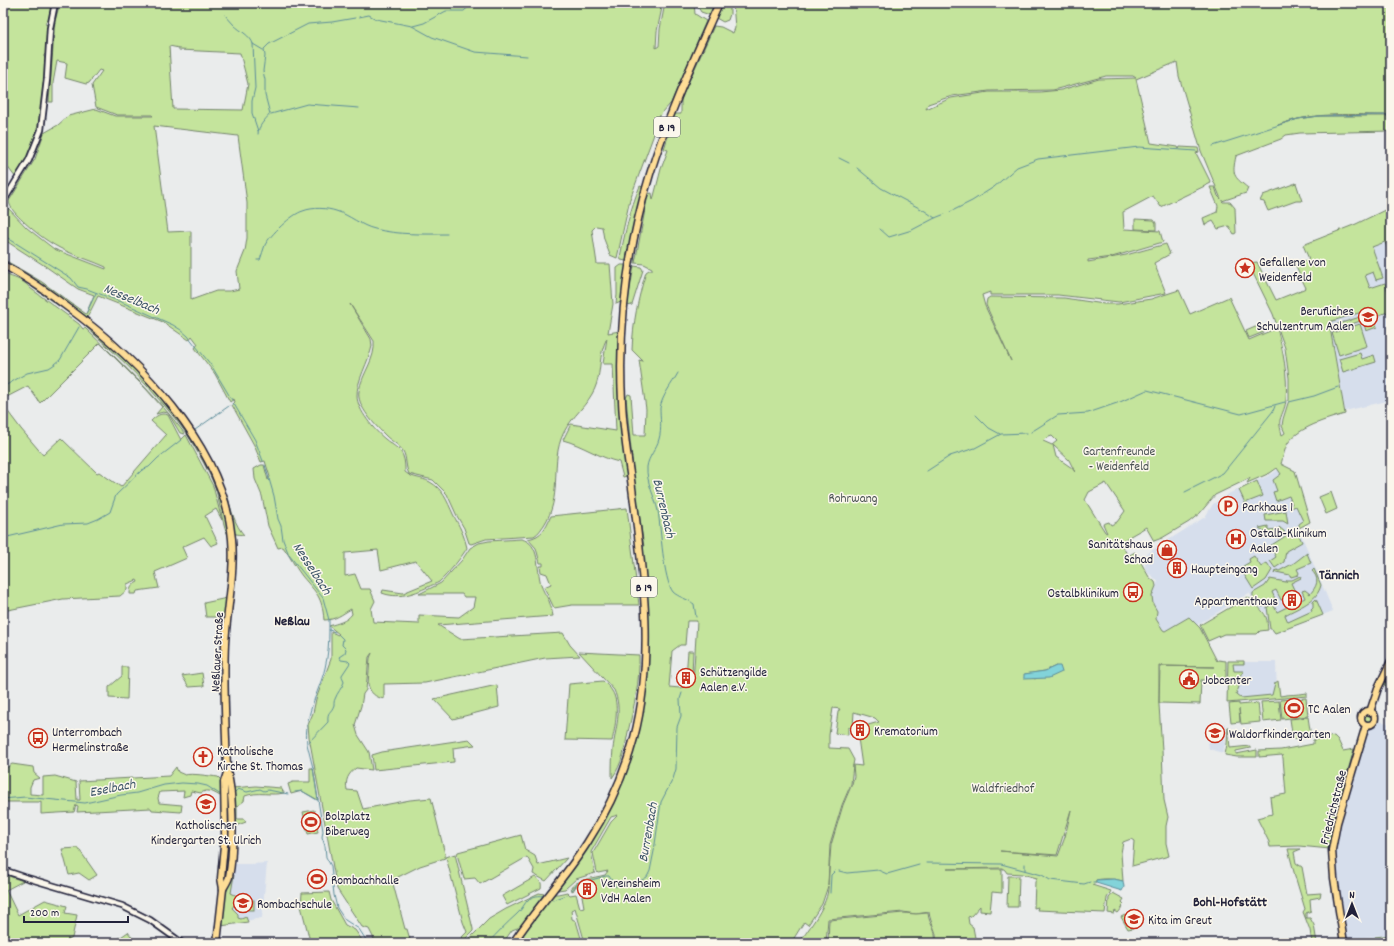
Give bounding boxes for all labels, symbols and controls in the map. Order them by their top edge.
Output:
road number: B 19 [654,117,680,137]
place label: Gefallene von Weidenfeld [1259,254,1326,288]
place icon: Gefallene von Weidenfeld [1234,257,1256,279]
water label: Nesselbach [100,279,163,321]
place label: Berufliches Schulzentrum Aalen [1257,303,1354,337]
school or university icon: Berufliches Schulzentrum Aalen [1357,306,1379,328]
park label: Gartenfreunde - Weidenfeld [1083,443,1156,477]
water label: Burrenbach [647,477,680,541]
park label: Rohrwang [828,490,878,509]
parking icon: Parkhaus 1 [1217,495,1239,517]
place label: Parkhaus 1 [1242,499,1293,518]
place label: Ostalb-Klinikum Aalen [1250,525,1327,559]
hospital icon: Ostalb-Klinikum Aalen [1225,528,1247,550]
place label: Sanitätshaus Schad [1088,536,1153,570]
water label: Nesselbach [287,539,336,600]
shop icon: Sanitätshaus Schad [1156,539,1178,561]
building icon: Haupteingang [1166,557,1188,579]
place label: Haupteingang [1191,561,1258,580]
district label: Tännich [1319,566,1360,586]
road number: B 19 [631,577,657,597]
bus stop icon: Ostalbklinikum [1122,581,1144,603]
place label: Ostalbklinikum [1047,585,1119,604]
building icon: Appartmenthaus [1281,589,1303,611]
place label: Appartmenthaus [1195,593,1278,612]
street label: Neßlauer Straße [207,611,230,693]
district label: Neßlau [274,612,310,632]
place label: Schützengilde Aalen e.V. [700,664,767,698]
building icon: Schützengilde Aalen e.V. [675,667,697,689]
public building icon: Jobcenter [1178,668,1200,690]
place label: Jobcenter [1203,672,1252,691]
sports icon: TC Aalen [1283,697,1305,719]
place label: TC Aalen [1308,701,1351,720]
building icon: Krematorium [849,719,871,741]
school or university icon: Waldorfkindergarten [1204,722,1226,744]
place label: Krematorium [874,723,938,742]
place label: Unterrombach Hermelinstraße [52,724,129,758]
place label: Waldorfkindergarten [1229,726,1330,745]
bus stop icon: Unterrombach Hermelinstraße [27,727,49,749]
place label: Katholische Kirche St. Thomas [217,743,303,777]
church icon: Katholische Kirche St. Thomas [192,746,214,768]
street label: Friedrichstraße [1316,768,1353,847]
water label: Eselbach [88,775,138,803]
park label: Waldfriedhof [972,780,1035,799]
school or university icon: Katholischer Kindergarten St. Ulrich [195,793,217,815]
water label: Burrenbach [634,800,664,864]
place label: Bolzplatz Biberweg [325,808,370,842]
sports icon: Bolzplatz Biberweg [300,811,322,833]
place label: Katholischer Kindergarten St. Ulrich [151,817,261,851]
sports icon: Rombachhalle [306,868,328,890]
place label: Rombachhalle [331,872,399,891]
place label: Vereinsheim VdH Aalen [601,875,660,909]
building icon: Vereinsheim VdH Aalen [576,878,598,900]
north arrow [1332,884,1372,924]
text: N [1349,888,1355,904]
school or university icon: Rombachschule [232,892,254,914]
district label: Bohl-Hofstätt [1193,893,1268,913]
place label: Rombachschule [257,896,332,915]
scale bar [24,898,128,924]
text: 200 m [30,905,59,922]
school or university icon: Kita im Greut [1123,908,1145,930]
place label: Kita im Greut [1148,912,1212,931]

